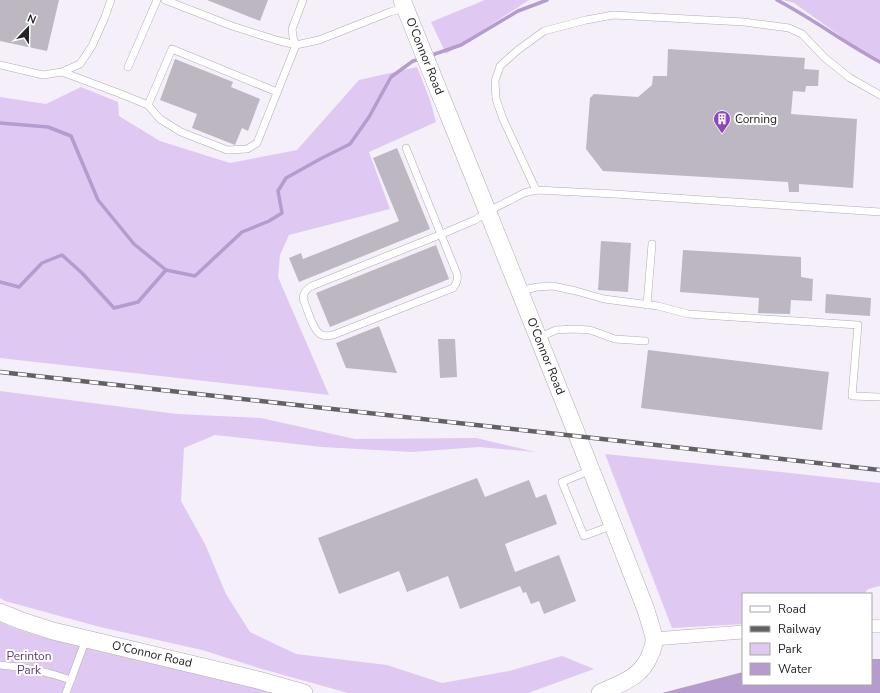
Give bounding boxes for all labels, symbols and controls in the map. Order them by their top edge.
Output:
north arrow [8,8,48,48]
text: N [25,11,38,28]
street label: O'Connor Road [402,15,448,97]
building icon: Corning [712,109,732,134]
place label: Corning [735,111,777,127]
street label: O'Connor Road [523,315,569,397]
legend [742,593,872,685]
text: Road [778,601,806,617]
text: Railway [778,621,822,637]
street label: O'Connor Road [110,637,194,671]
text: Park [778,641,803,657]
park label: Perinton Park [6,648,52,678]
text: Water [778,661,812,677]

